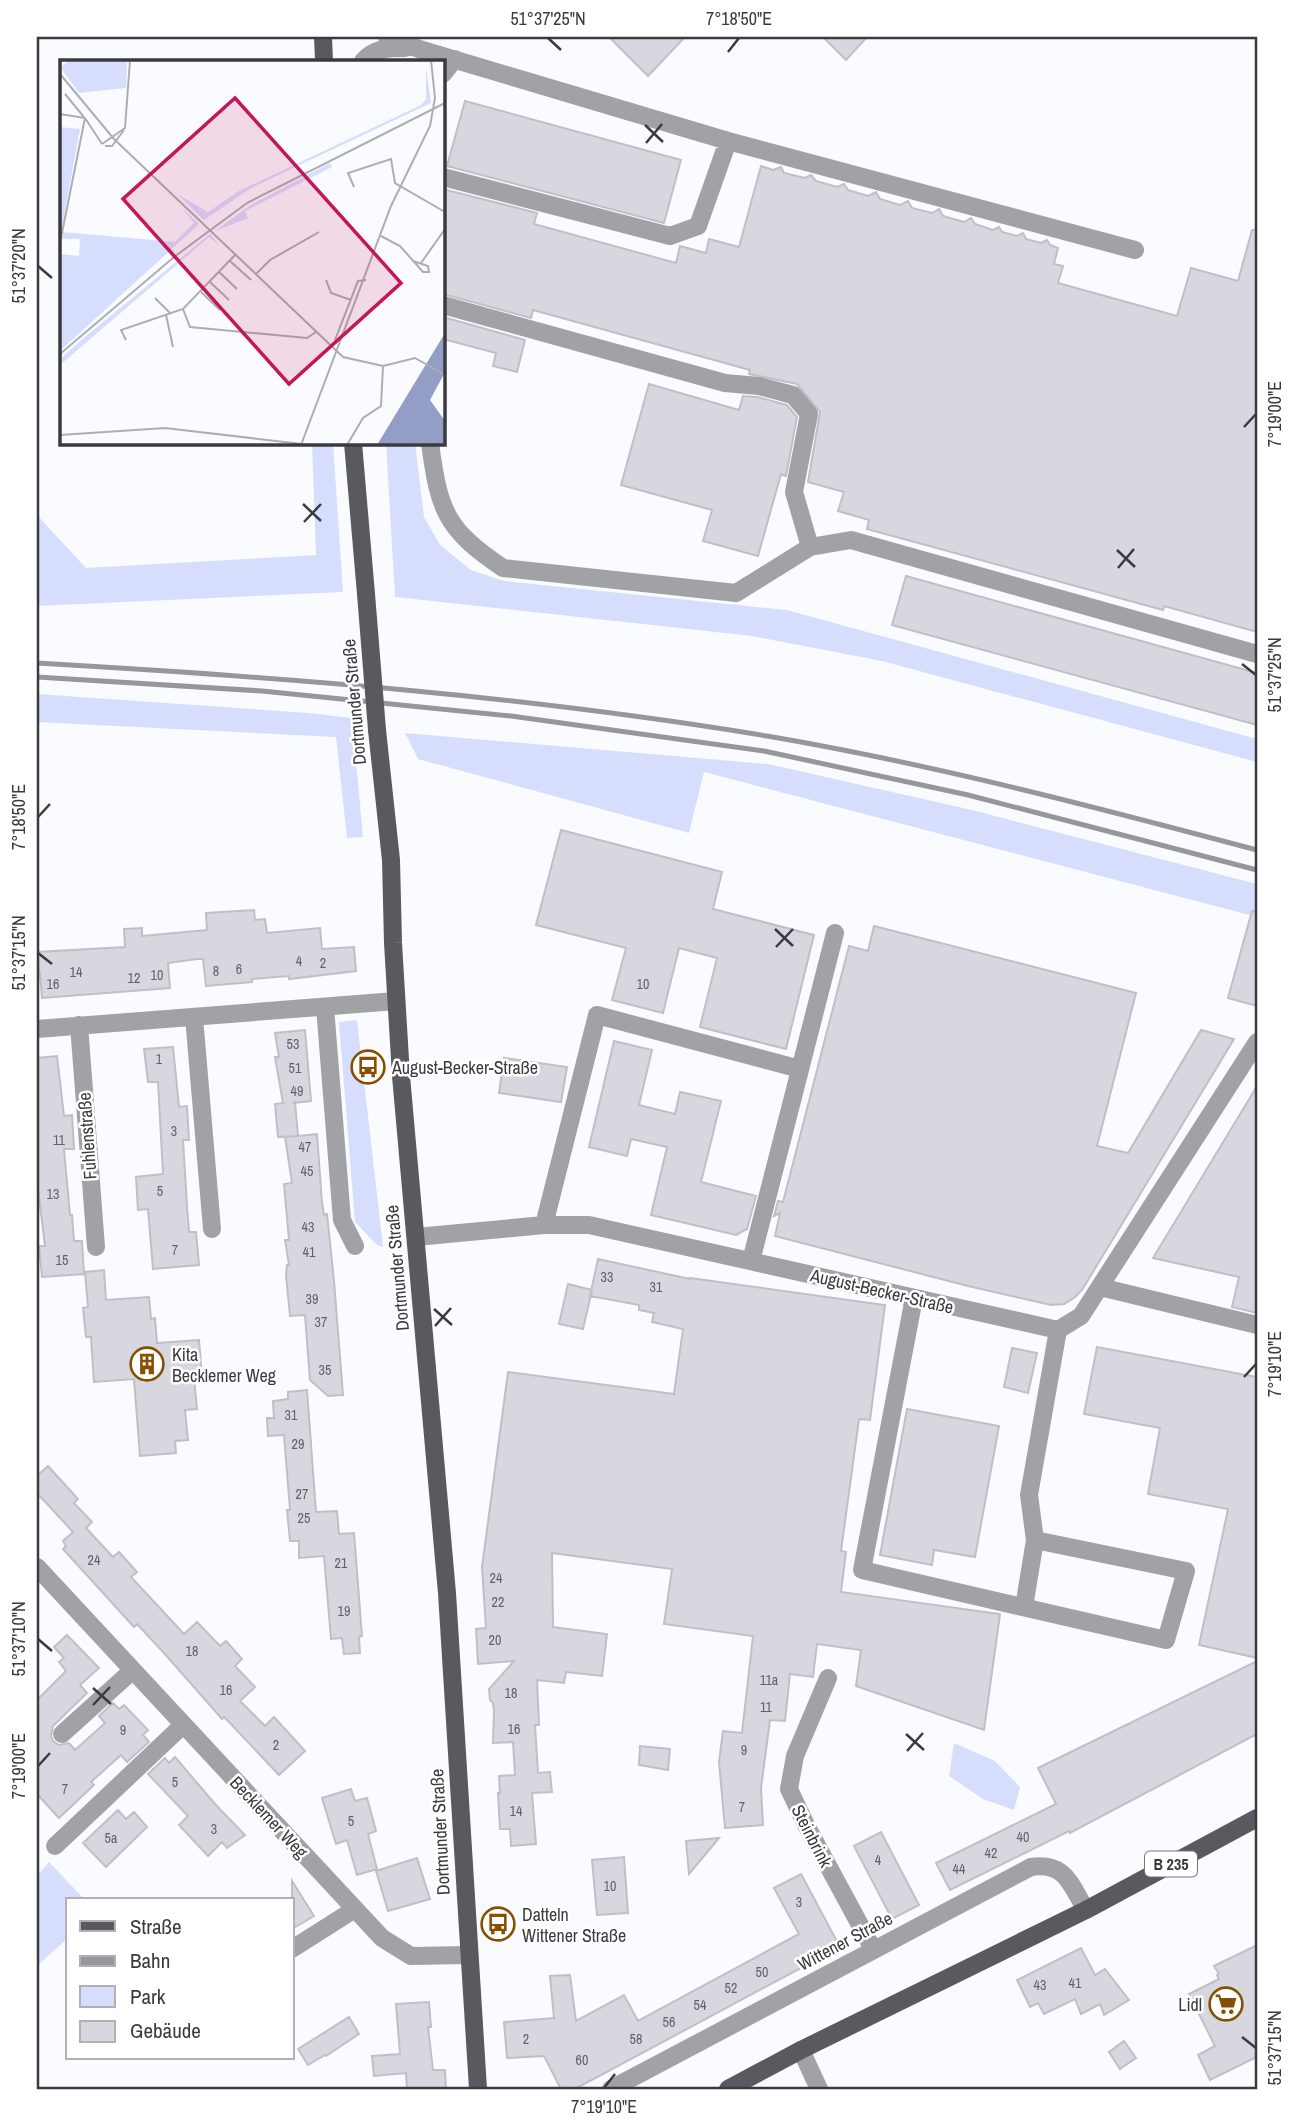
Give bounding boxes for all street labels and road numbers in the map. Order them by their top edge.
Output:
street label: Dortmunder Straße [336,638,372,766]
street label: Fuhlenstraße [71,1092,103,1180]
street label: Dortmunder Straße [379,1204,415,1332]
street label: August-Becker-Straße [807,1262,956,1320]
street label: Dortmunder Straße [424,1768,456,1896]
street label: Becklemer Weg [224,1770,314,1864]
street label: Steinbrink [786,1800,839,1872]
road number: B 235 [1145,1852,1197,1876]
street label: Wittener Straße [793,1906,897,1976]

